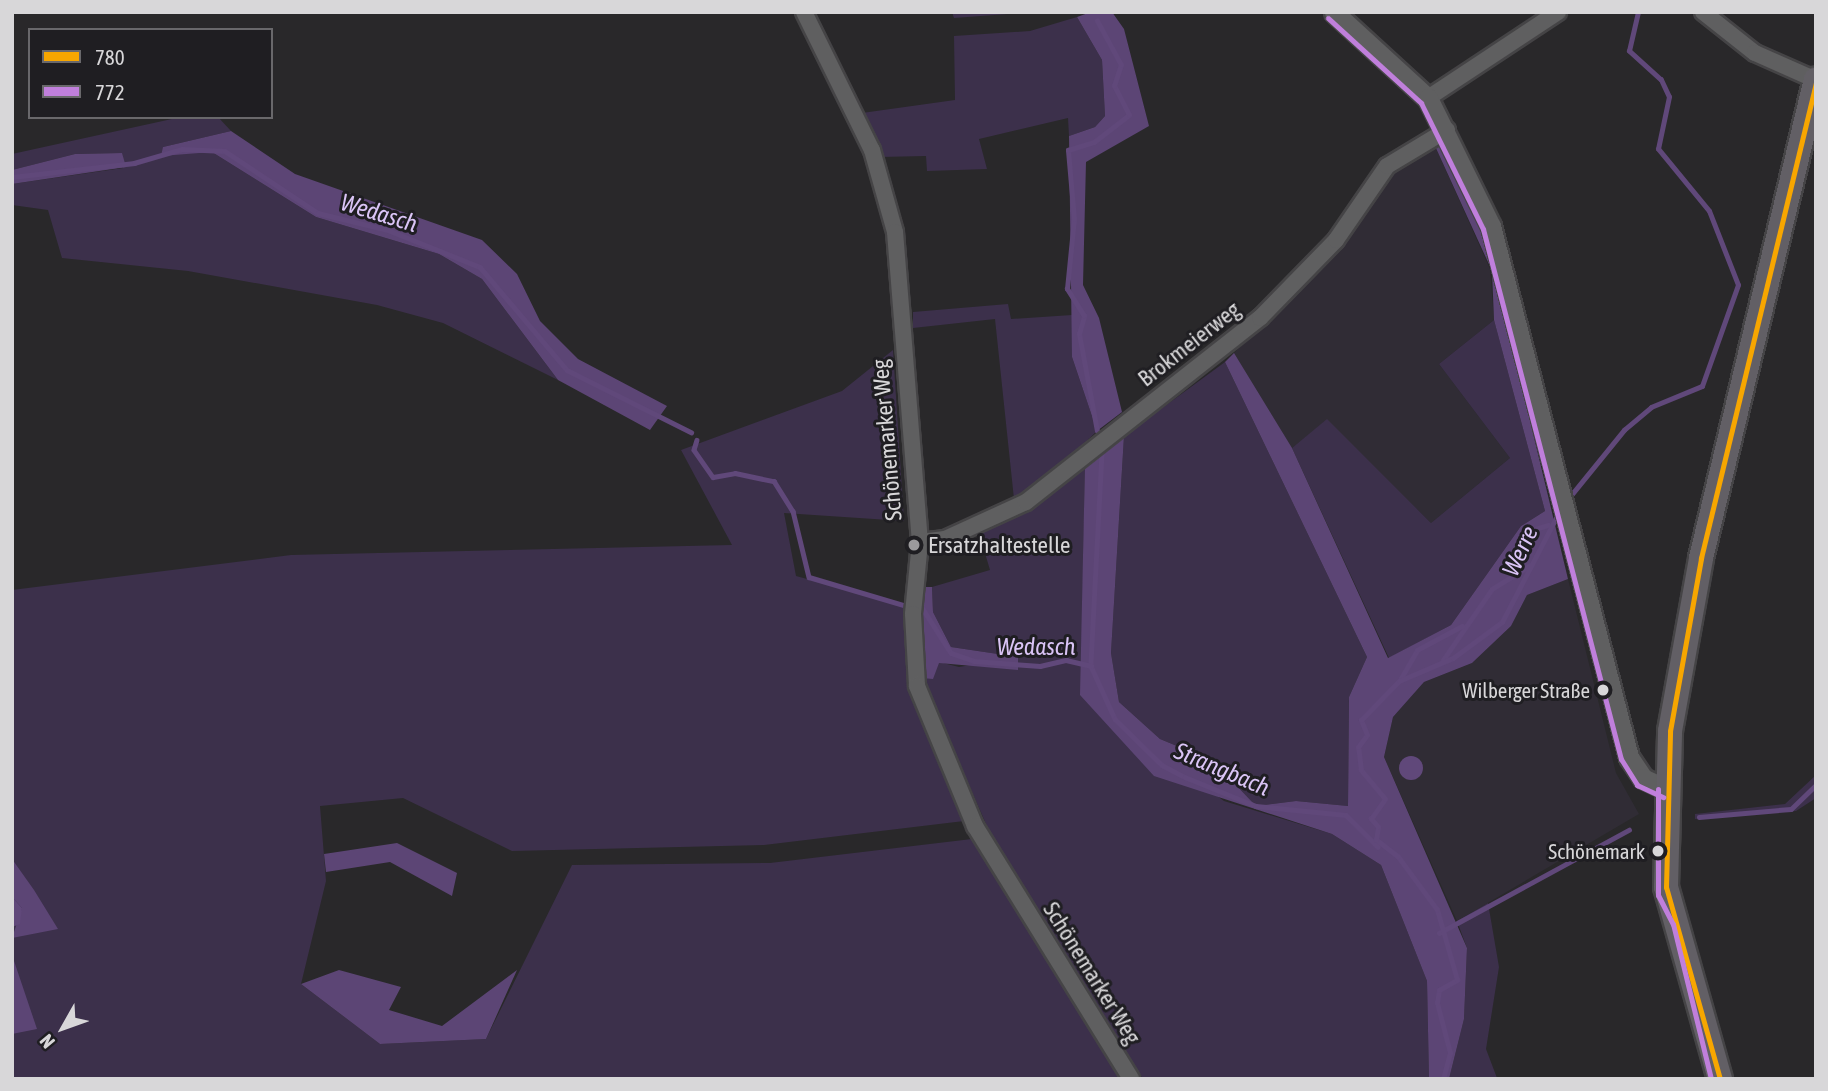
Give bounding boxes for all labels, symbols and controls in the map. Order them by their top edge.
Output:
legend [28,28,273,119]
text: 780 [95,45,125,69]
text: 772 [95,80,125,104]
water label: Wedasch [337,188,421,238]
street label: Brokmeierweg [1132,296,1246,392]
street label: Schönemarker Weg [866,358,908,522]
water label: Werre [1496,521,1544,581]
place label: Ersatzhaltestelle [928,531,1070,559]
marker: Ersatzhaltestelle [906,537,922,553]
water label: Wedasch [997,633,1075,661]
place label: Wilberger Straße [1462,677,1590,703]
marker: Wilberger Straße [1596,683,1610,697]
water label: Strangbach [1170,736,1274,802]
place label: Schönemark [1548,838,1645,864]
marker: Schönemark [1651,844,1665,858]
street label: Schönemarker Weg [1037,897,1147,1049]
north arrow [28,993,98,1063]
text: N [35,1030,59,1053]

